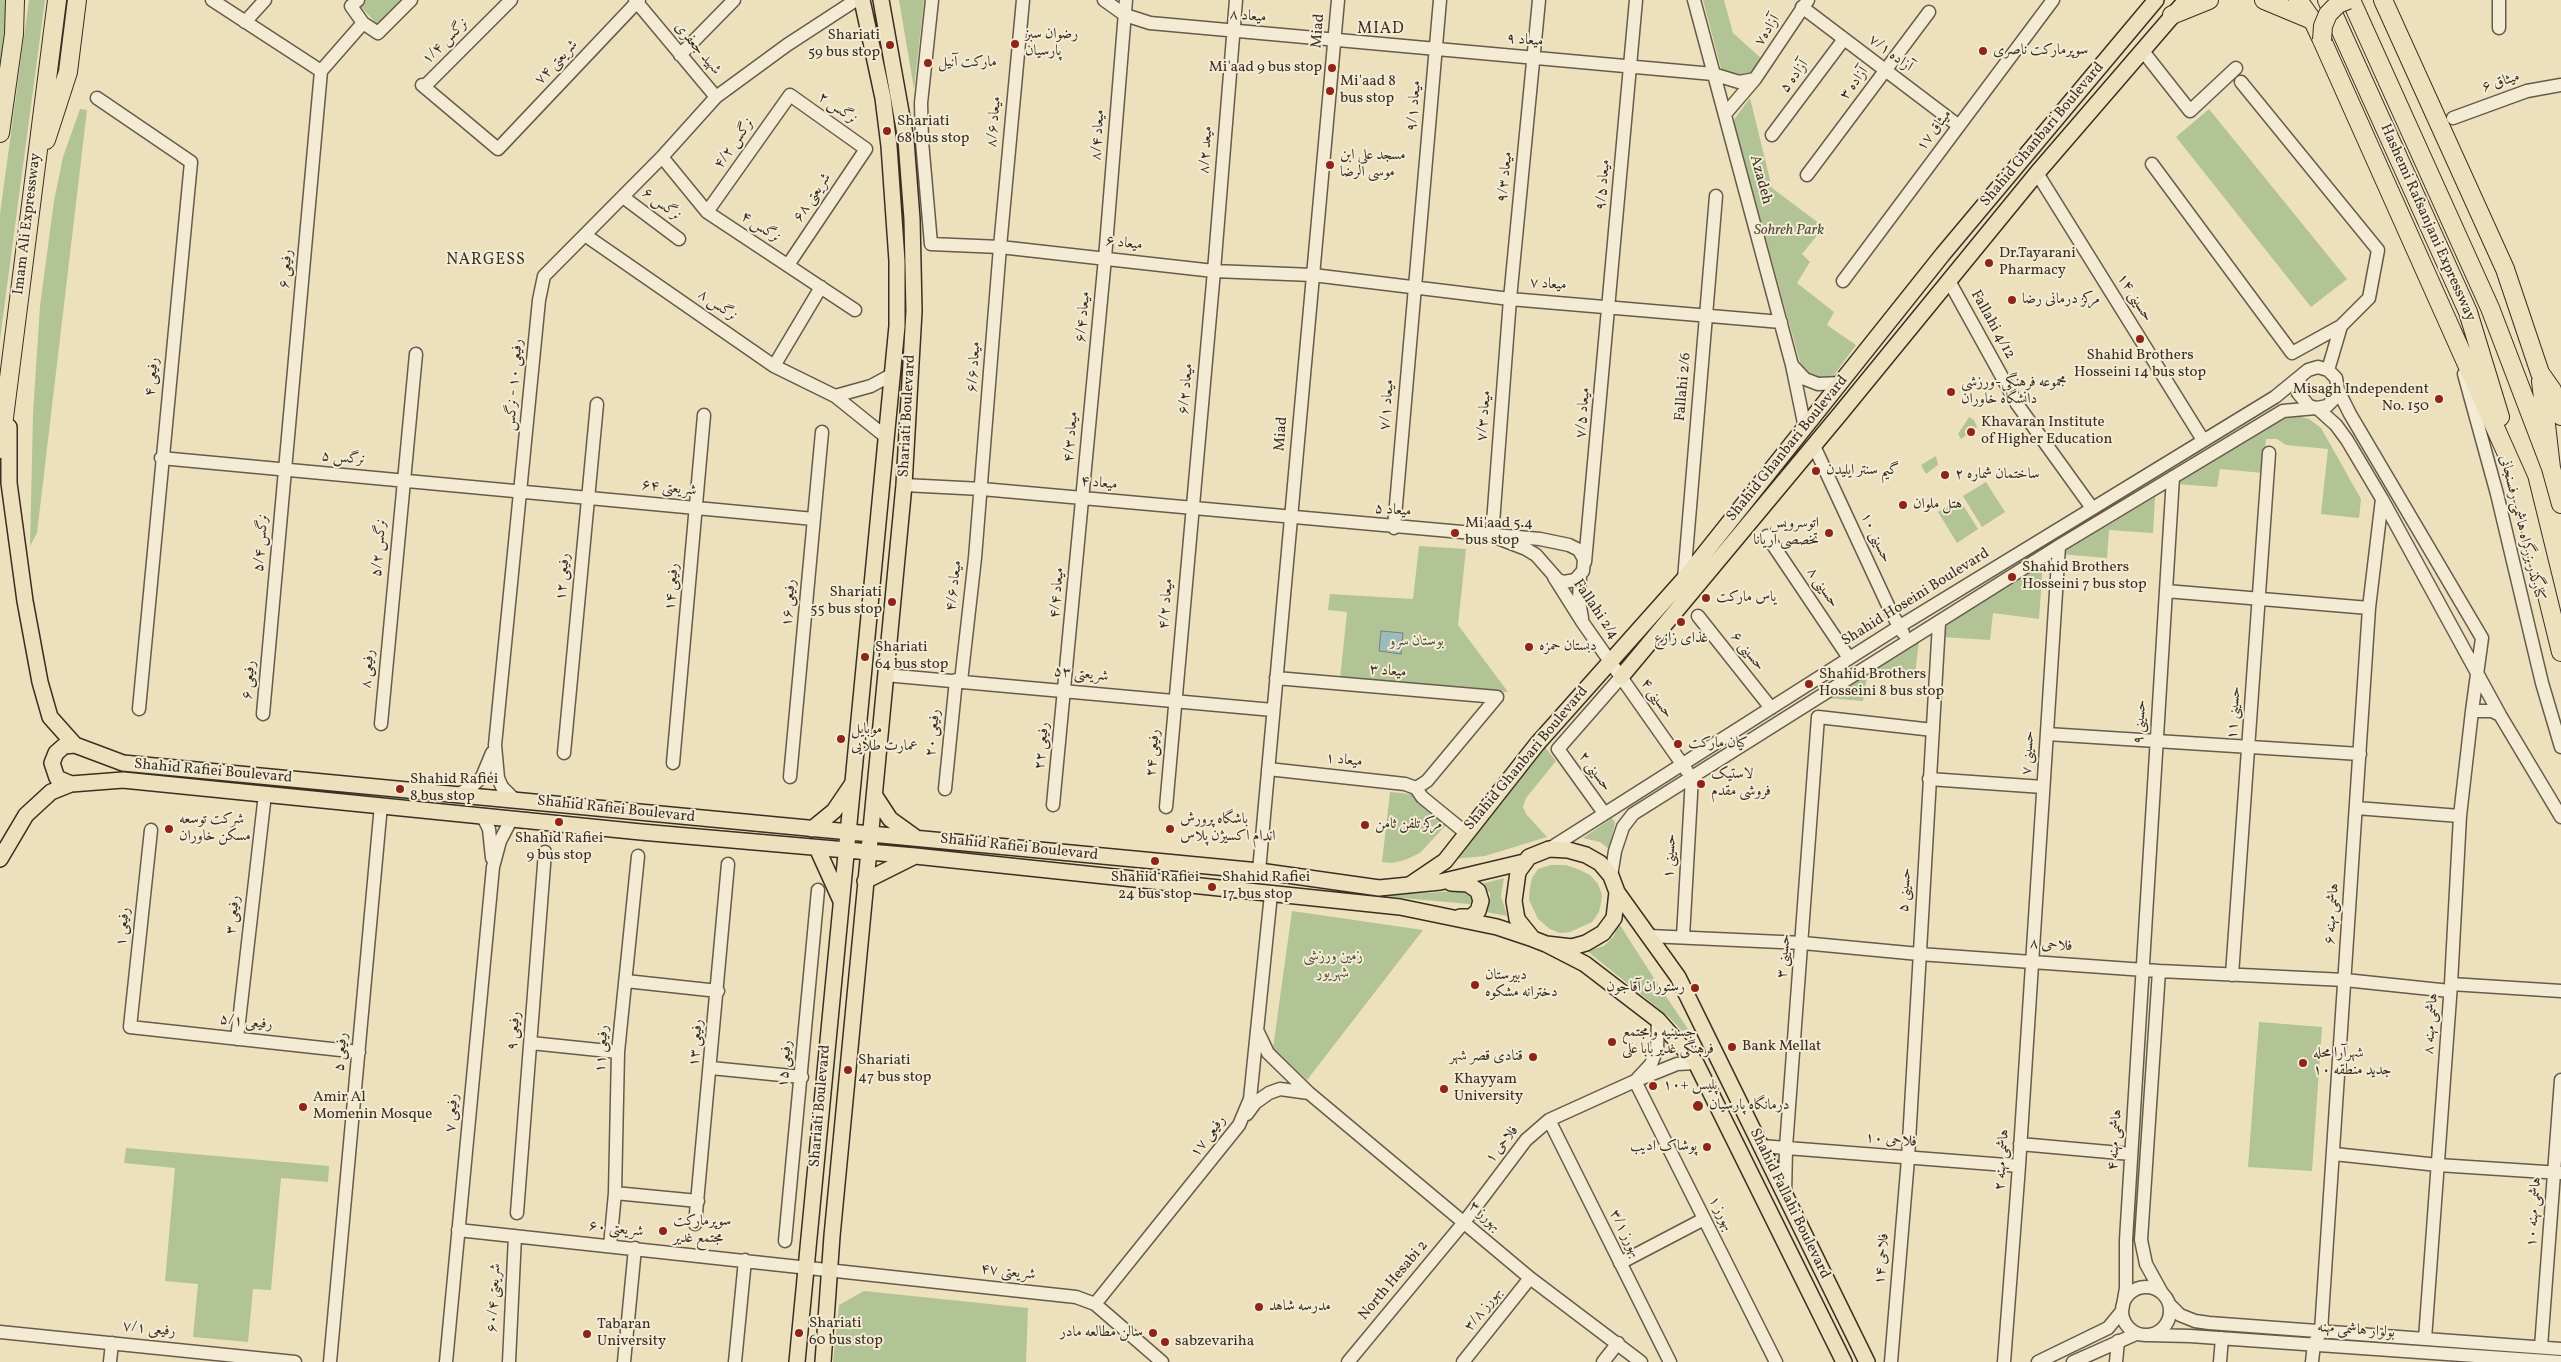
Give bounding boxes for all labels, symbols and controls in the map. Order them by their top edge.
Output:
street label: میعاد ۸ [1229,6,1267,28]
street label: آزاده۷ [1751,12,1785,50]
street label: Miad [1309,13,1329,49]
street label: نرگس ۱/۴ [419,15,473,69]
street label: شهید جعفری [670,19,724,79]
district label: MIAD [1357,20,1405,40]
place label: رضوان سبز پارسیان [1025,26,1078,61]
place label: Shariati 59 bus stop [808,27,880,62]
street label: میعاد ۹ [1506,30,1544,52]
street label: آزاده ۷/۱ [1864,32,1916,76]
street label: شریعتی ۷۴ [532,37,582,89]
marker: رضوان سبز پارسیان [1009,38,1021,50]
marker: Shariati 59 bus stop [884,39,896,51]
place label: سوپرمارکت ناصری [1993,42,2088,60]
marker: سوپرمارکت ناصری [1977,45,1989,57]
place label: مارکت آنیل [938,54,997,72]
marker: مارکت آنیل [922,57,934,69]
street label: آزاده ۵ [1777,57,1813,97]
place label: Mi'aad 9 bus stop [1209,59,1322,77]
street label: Shahid Ghanbari Boulevard [1977,59,2109,211]
marker: Mi'aad 9 bus stop [1326,62,1338,74]
street label: آزاده ۳ [1837,64,1873,104]
street label: میثاق ۶ [2480,68,2522,98]
place label: Mi'aad 8 bus stop [1340,73,1396,108]
street label: میعاد ۹/۱ [1404,80,1426,132]
marker: Mi'aad 8 bus stop [1324,85,1336,97]
street label: نرگس ۲ [814,89,860,129]
street label: میعاد ۸/۶ [984,96,1006,148]
street label: میثاق ۱۷ [1914,107,1956,155]
street label: میعاد ۸/۴ [1088,109,1110,161]
place label: Shariati 68 bus stop [897,113,969,148]
street label: نرگس ۴/۲ [711,115,759,173]
street label: Hashemi Rafsanjani Expressway [2375,122,2479,324]
marker: Shariati 68 bus stop [881,125,893,137]
street label: میعد ۸/۲ [1196,125,1218,175]
place label: مسجد علی ابن موسی الرضا [1340,147,1406,182]
street label: میعاد ۹/۳ [1494,151,1518,203]
street label: Imam Ali Expressway [10,152,46,296]
street label: Azadeh [1745,153,1775,207]
marker: مسجد علی ابن موسی الرضا [1324,159,1336,171]
street label: میعاد ۹/۵ [1593,159,1615,211]
street label: شریعتی ۶۸ [790,170,836,226]
street label: نرگس ۶ [638,185,684,225]
street label: نرگس ۴ [737,209,783,247]
park label: Sohreh Park [1754,222,1824,240]
street label: میعاد ۶ [1105,233,1143,255]
place label: Dr.Tayarani Pharmacy [1999,245,2076,280]
street label: رفیعی ۶ [276,249,298,289]
district label: NARGESS [445,251,527,271]
marker: Dr.Tayarani Pharmacy [1983,257,1995,269]
street label: حسینی ۱۴ [2112,271,2156,325]
street label: میعاد ۷ [1529,275,1567,295]
street label: نرگس ۸ [694,286,740,326]
street label: Fallahi 4/12 [1966,287,2018,363]
street label: میعاد ۶/۴ [1073,291,1095,343]
place label: مرکز درمانی رضا [2022,291,2100,309]
marker: مرکز درمانی رضا [2006,294,2018,306]
marker: Shahid Brothers Hosseini 14 bus stop [2134,333,2146,345]
street label: رفیعی ۱۰ - نرگس [502,338,528,432]
street label: میعاد ۶/۶ [964,341,986,393]
place label: Shahid Brothers Hosseini 14 bus stop [2074,347,2206,382]
street label: Fallahi 2/6 [1672,352,1696,422]
street label: Shariati Boulevard [896,354,920,478]
street label: رفیعی ۴ [142,357,164,397]
street label: میعاد ۶/۲ [1176,363,1198,415]
street label: Shahid Ghanbari Boulevard [1723,372,1853,526]
place label: مجموعه فرهنگی-ورزشی دانشگاه خاوران [1961,374,2066,409]
street label: میعاد ۷/۱ [1377,379,1399,431]
place label: Misagh Independent No. 150 [2293,381,2429,416]
marker: مجموعه فرهنگی-ورزشی دانشگاه خاوران [1945,386,1957,398]
street label: میعاد ۷/۵ [1573,387,1595,439]
street label: میعاد ۷/۳ [1474,390,1496,442]
marker: Misagh Independent No. 150 [2433,393,2445,405]
street label: میعاد ۴/۳ [1061,411,1083,463]
place label: Khavaran Institute of Higher Education [1981,414,2113,449]
street label: Miad [1272,416,1292,452]
marker: Khavaran Institute of Higher Education [1965,426,1977,438]
street label: نرگس ۵ [320,448,366,470]
street label: کنارگذر بزرگراه هاشمی رفسنجانی [2494,453,2548,603]
place label: گیم سنتر ایلیدن [1826,462,1899,480]
marker: گیم سنتر ایلیدن [1810,465,1822,477]
place label: ساختمان شماره ۲ [1955,466,2040,484]
marker: ساختمان شماره ۲ [1939,469,1951,481]
street label: میعاد ۴ [1080,473,1118,495]
street label: شریعتی ۶۴ [641,477,697,501]
place label: هتل ملوان [1913,496,1962,514]
marker: هتل ملوان [1897,499,1909,511]
street label: میعاد ۵ [1374,500,1412,522]
street label: حسینی ۱۰ [1856,510,1894,566]
street label: نرگس ۵/۴ [251,513,273,573]
place label: Mi'aad 5.4 bus stop [1465,515,1533,550]
place label: اتوسرویس تخصصی آریانا [1753,515,1819,550]
street label: نرگس ۵/۲ [369,518,391,578]
marker: Mi'aad 5.4 bus stop [1449,527,1461,539]
marker: اتوسرویس تخصصی آریانا [1823,527,1835,539]
street label: Shahid Hoseini Boulevard [1839,545,1993,651]
street label: رفیعی ۱۲ [553,552,575,602]
street label: میعاد ۴/۶ [943,559,967,613]
place label: Shahid Brothers Hosseini 7 bus stop [2022,559,2147,594]
street label: رفیعی ۱۴ [662,562,684,612]
street label: حسینی ۸ [1802,564,1842,612]
street label: میعاد ۴/۴ [1047,567,1069,619]
marker: Shahid Brothers Hosseini 7 bus stop [2006,571,2018,583]
street label: Fallahi 2/4 [1568,577,1622,643]
street label: رفیعی ۱۶ [779,578,801,628]
street label: میعاد ۴/۲ [1156,578,1178,630]
place label: Shariati 55 bus stop [810,584,882,619]
place label: یاس مارکت [1716,589,1776,607]
marker: یاس مارکت [1700,592,1712,604]
marker: Shariati 55 bus stop [886,596,898,608]
marker: غذای زارع [1675,616,1687,628]
street label: حسینی ۶ [1726,629,1768,675]
place label: غذای زارع [1654,630,1708,648]
park label: بوستان سرو [1390,633,1444,651]
place label: دبستان حمزه [1539,638,1597,656]
place label: Shariati 64 bus stop [875,639,948,674]
marker: دبستان حمزه [1523,641,1535,653]
street label: رفیعی ۸ [358,649,380,689]
marker: Shariati 64 bus stop [859,651,871,663]
street label: رفیعی ۶ [239,660,261,700]
street label: میعاد ۳ [1369,661,1407,683]
street label: شریعتی ۵۳ [1053,664,1109,686]
place label: Shahid Brothers Hosseini 8 bus stop [1819,666,1944,701]
street label: حسینی ۴ [1636,676,1676,722]
marker: Shahid Brothers Hosseini 8 bus stop [1803,678,1815,690]
street label: Shahid Ghanbari Boulevard [1461,683,1593,835]
street label: حسینی ۱۱ [2224,686,2246,740]
street label: حسینی ۹ [2130,699,2152,745]
street label: رفیعی ۲۰ [923,708,945,758]
place label: موبایل عمارت طلایی [851,721,918,756]
street label: رفیعی ۲۲ [1032,721,1054,771]
street label: رفیعی ۲۴ [1143,728,1165,778]
street label: حسینی ۷ [2018,730,2040,776]
marker: موبایل عمارت طلایی [835,733,847,745]
place label: کیان مارکت [1688,735,1748,753]
marker: کیان مارکت [1672,738,1684,750]
street label: حسینی ۲ [1574,749,1614,795]
street label: میعاد ۱ [1325,750,1363,772]
street label: Shahid Rafiei Boulevard [133,756,293,788]
place label: لاستیک فروشی مقدم [1711,766,1771,801]
place label: Shahid Rafiei 8 bus stop [410,771,498,806]
marker: لاستیک فروشی مقدم [1695,778,1707,790]
marker: Shahid Rafiei 8 bus stop [394,783,406,795]
street label: Shahid Rafiei Boulevard [536,793,696,827]
place label: شرکت توسعه مسکن خاوران [179,811,251,846]
place label: باشگاه پرورش اندام اکسیژن پلاس [1180,811,1276,846]
marker: Shahid Rafiei 9 bus stop [553,816,565,828]
place label: مرکز تلفن ثامن [1375,816,1442,834]
marker: مرکز تلفن ثامن [1359,819,1371,831]
marker: شرکت توسعه مسکن خاوران [163,823,175,835]
marker: باشگاه پرورش اندام اکسیژن پلاس [1164,823,1176,835]
place label: Shahid Rafiei 9 bus stop [515,830,603,865]
street label: Shahid Rafiei Boulevard [939,831,1099,865]
street label: حسینی ۱ [1661,833,1681,879]
marker: Shahid Rafiei 24 bus stop [1149,855,1161,867]
street label: حسینی ۵ [1895,867,1917,913]
place label: Shahid Rafiei 24 bus stop [1111,869,1199,904]
place label: Shahid Rafiei 17 bus stop [1222,869,1310,904]
marker: Shahid Rafiei 17 bus stop [1206,881,1218,893]
street label: هاشمی مهنه ۶ [2322,883,2344,945]
street label: رفیعی ۳ [223,895,245,935]
street label: رفیعی ۱ [113,907,135,947]
street label: حسینی ۳ [1774,933,1796,979]
street label: فلاحی ۸ [2029,936,2073,956]
park label: زمین ورزشی شهریور [1303,948,1363,983]
place label: دبیرستان دخترانه مشکوه [1485,967,1558,1002]
marker: دبیرستان دخترانه مشکوه [1469,979,1481,991]
place label: رستوران آقاجون [1606,979,1685,997]
marker: رستوران آقاجون [1689,982,1701,994]
street label: هاشمی مهنه ۸ [2421,993,2443,1055]
street label: رفیعی ۵/۱ [219,1011,273,1035]
street label: رفیعی ۹ [504,1011,526,1051]
street label: رفیعی ۱۳ [686,1018,708,1068]
place label: جسینیه و مجتمع فرهنگی غدیر بابا علی [1622,1024,1714,1059]
street label: رفیعی ۱۱ [592,1025,614,1073]
street label: رفیعی ۵ [331,1032,353,1072]
marker: جسینیه و مجتمع فرهنگی غدیر بابا علی [1606,1036,1618,1048]
place label: Bank Mellat [1742,1038,1821,1056]
street label: رفیعی ۱۵ [775,1039,797,1089]
marker: Bank Mellat [1726,1041,1738,1053]
street label: Shariati Boulevard [807,1044,835,1168]
place label: شهرآرا محله جدید منطقه ۱۰ [2313,1045,2392,1080]
place label: قنادی قصر شهر [1450,1048,1523,1066]
marker: قنادی قصر شهر [1527,1051,1539,1063]
place label: Shariati 47 bus stop [858,1052,931,1087]
marker: شهرآرا محله جدید منطقه ۱۰ [2297,1057,2309,1069]
marker: Shariati 47 bus stop [842,1064,854,1076]
place label: Khayyam University [1454,1071,1523,1106]
place label: پلیس +۱۰ [1663,1077,1717,1095]
marker: پلیس +۱۰ [1647,1080,1659,1092]
marker: Khayyam University [1438,1083,1450,1095]
place label: Amir Al Momenin Mosque [313,1089,432,1124]
street label: رفیعی ۷ [442,1093,464,1133]
place label: درمانگاه پارسیان [1709,1097,1790,1115]
marker: درمانگاه پارسیان [1691,1099,1705,1113]
marker: Amir Al Momenin Mosque [297,1101,309,1113]
street label: هاشمی مهنه ۴ [2105,1109,2127,1171]
street label: رفیعی ۱۷ [1187,1112,1231,1162]
street label: فلاحی ۱ [1482,1123,1524,1167]
street label: Shahid Fallahi Boulevard [1745,1126,1833,1282]
street label: هاشمی مهنه ۲ [1992,1129,2014,1191]
street label: فلاحی ۱۰ [1864,1130,1918,1152]
place label: پوشاک ادیب [1630,1138,1697,1156]
marker: پوشاک ادیب [1701,1141,1713,1153]
street label: هاشمی مهنه ۱۰ [2524,1176,2546,1248]
street label: بهورز ۱ [1704,1193,1736,1235]
street label: بهورز ۳ [1464,1198,1504,1236]
street label: بهورز ۳/۱ [1604,1207,1644,1261]
place label: سوپرمارکت مجتمع غدیر [673,1213,731,1248]
street label: شریعتی ۶۰ [588,1218,644,1242]
marker: سوپرمارکت مجتمع غدیر [657,1225,669,1237]
street label: فلاحی ۱۴ [1872,1232,1894,1286]
street label: North Hesabi 2 [1355,1237,1433,1325]
street label: شریعتی ۴۷ [980,1261,1036,1285]
street label: شریعتی ۶۰/۴ [484,1263,506,1333]
street label: بهورز ۳/۸ [1461,1284,1507,1336]
place label: مدرسه شاهد [1269,1298,1331,1316]
marker: مدرسه شاهد [1253,1301,1265,1313]
place label: Shariati 60 bus stop [809,1315,883,1350]
place label: Tabaran University [597,1316,666,1351]
street label: رفیعی ۷/۱ [122,1318,176,1342]
street label: بولوار هاشمی مهنه [2317,1319,2395,1343]
place label: سالن مطالعه مادر [1060,1324,1143,1342]
marker: Shariati 60 bus stop [793,1327,805,1339]
marker: سالن مطالعه مادر [1147,1327,1159,1339]
marker: Tabaran University [581,1328,593,1340]
place label: sabzevariha [1175,1333,1254,1351]
marker: sabzevariha [1159,1336,1171,1348]

